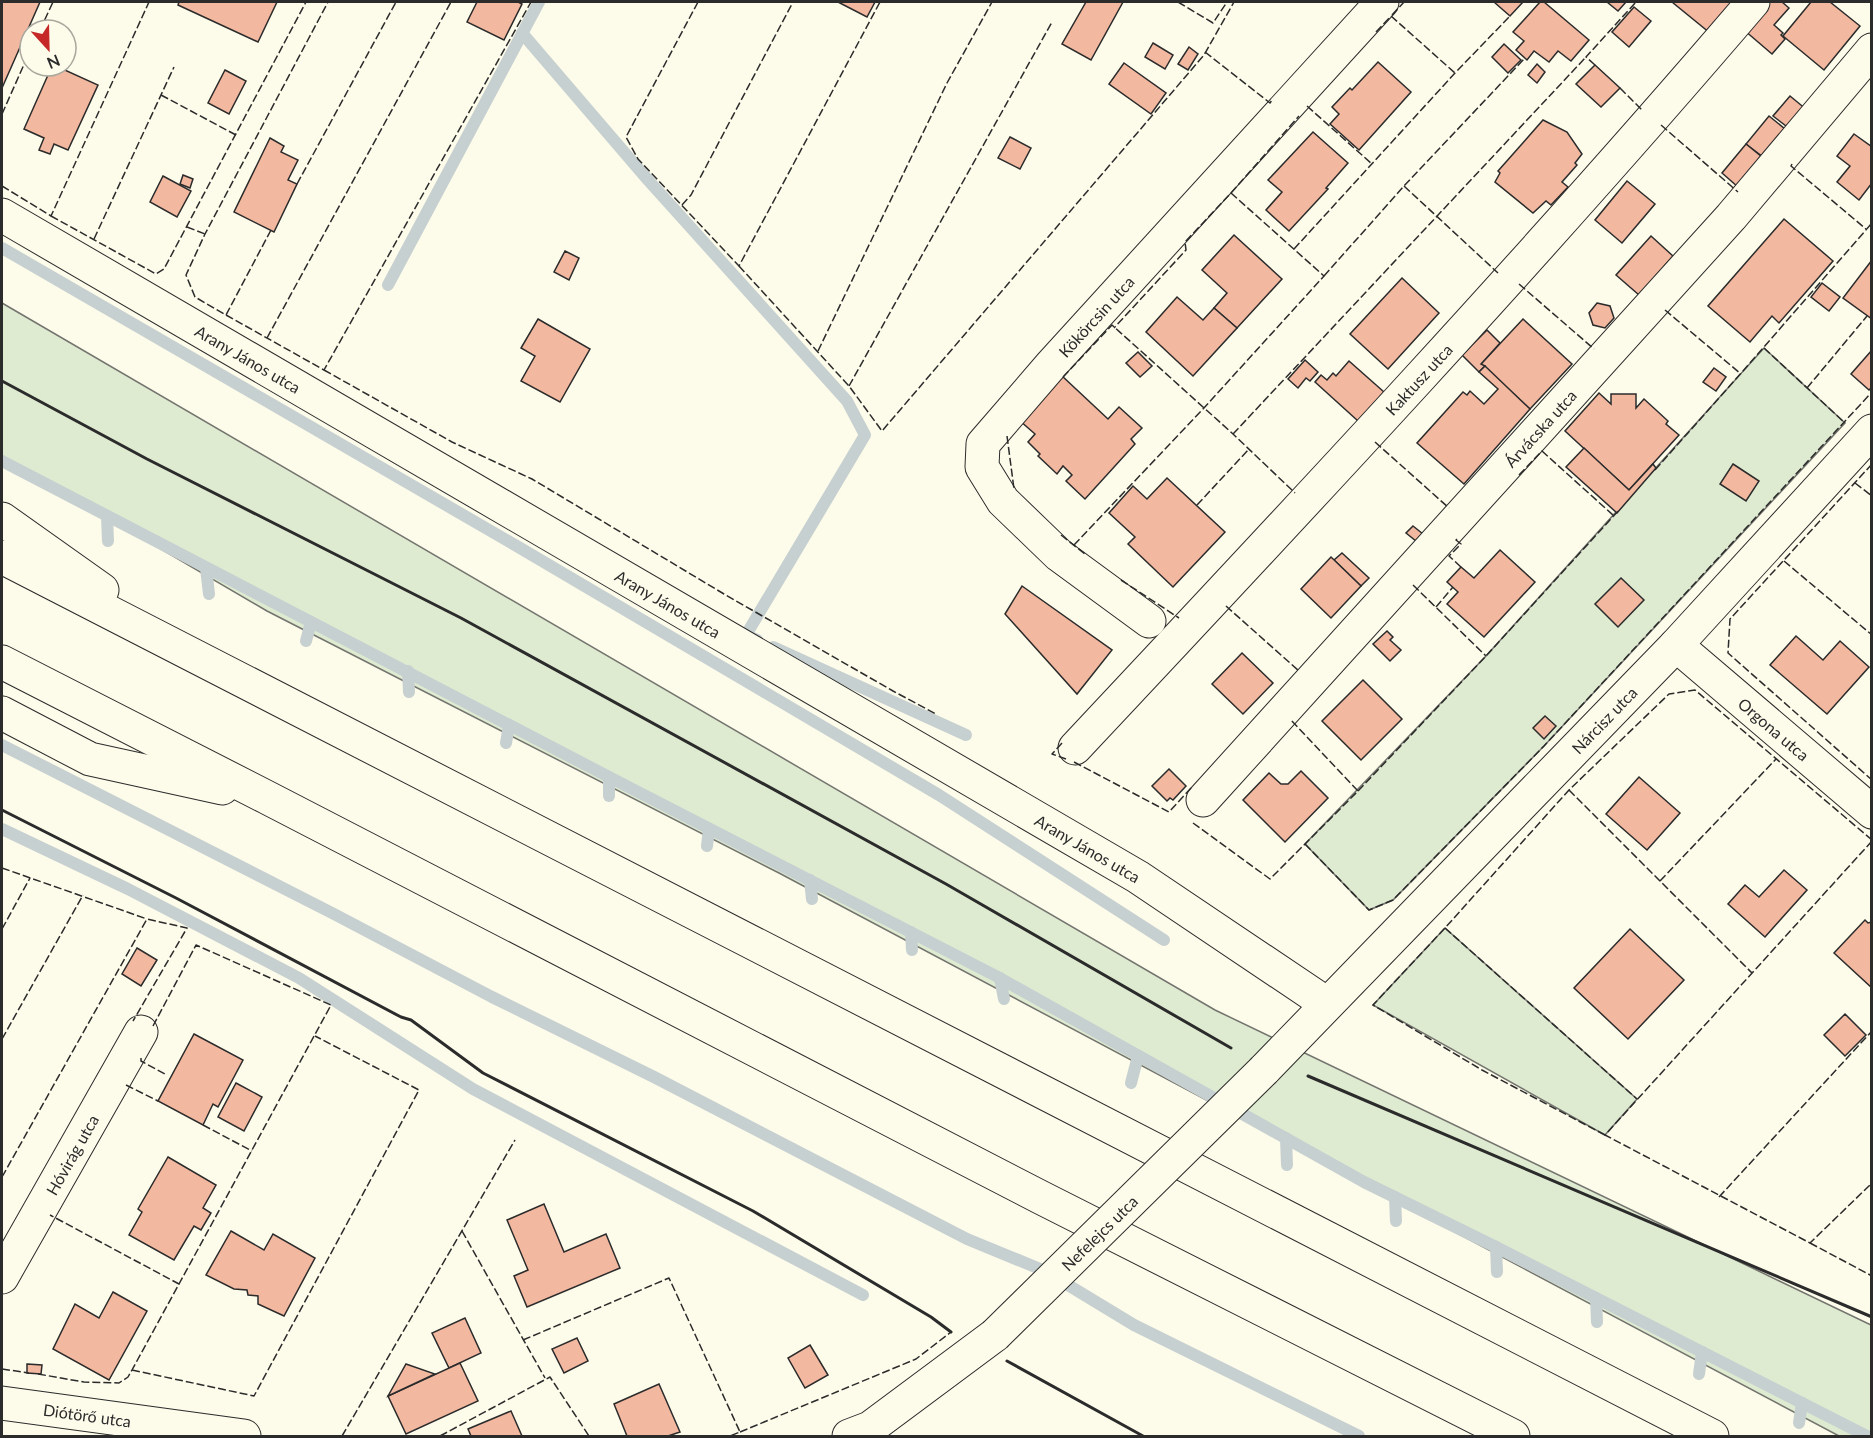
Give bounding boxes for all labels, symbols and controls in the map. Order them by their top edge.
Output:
north arrow [18,18,78,78]
text: N [45,51,63,73]
street label: Kökörcsin utca [1054,272,1137,360]
street label: Arany János utca [192,320,304,397]
street label: Kaktusz utca [1381,339,1456,419]
street label: Árvácska utca [1500,385,1580,470]
street label: Arany János utca [612,565,724,641]
street label: Nárcisz utca [1567,682,1640,757]
street label: Orgona utca [1735,693,1813,764]
street label: Arany János utca [1032,810,1144,886]
street label: Hóvirág utca [41,1111,102,1198]
street label: Nefelejcs utca [1057,1191,1141,1274]
street label: Diótörő utca [42,1399,132,1430]

